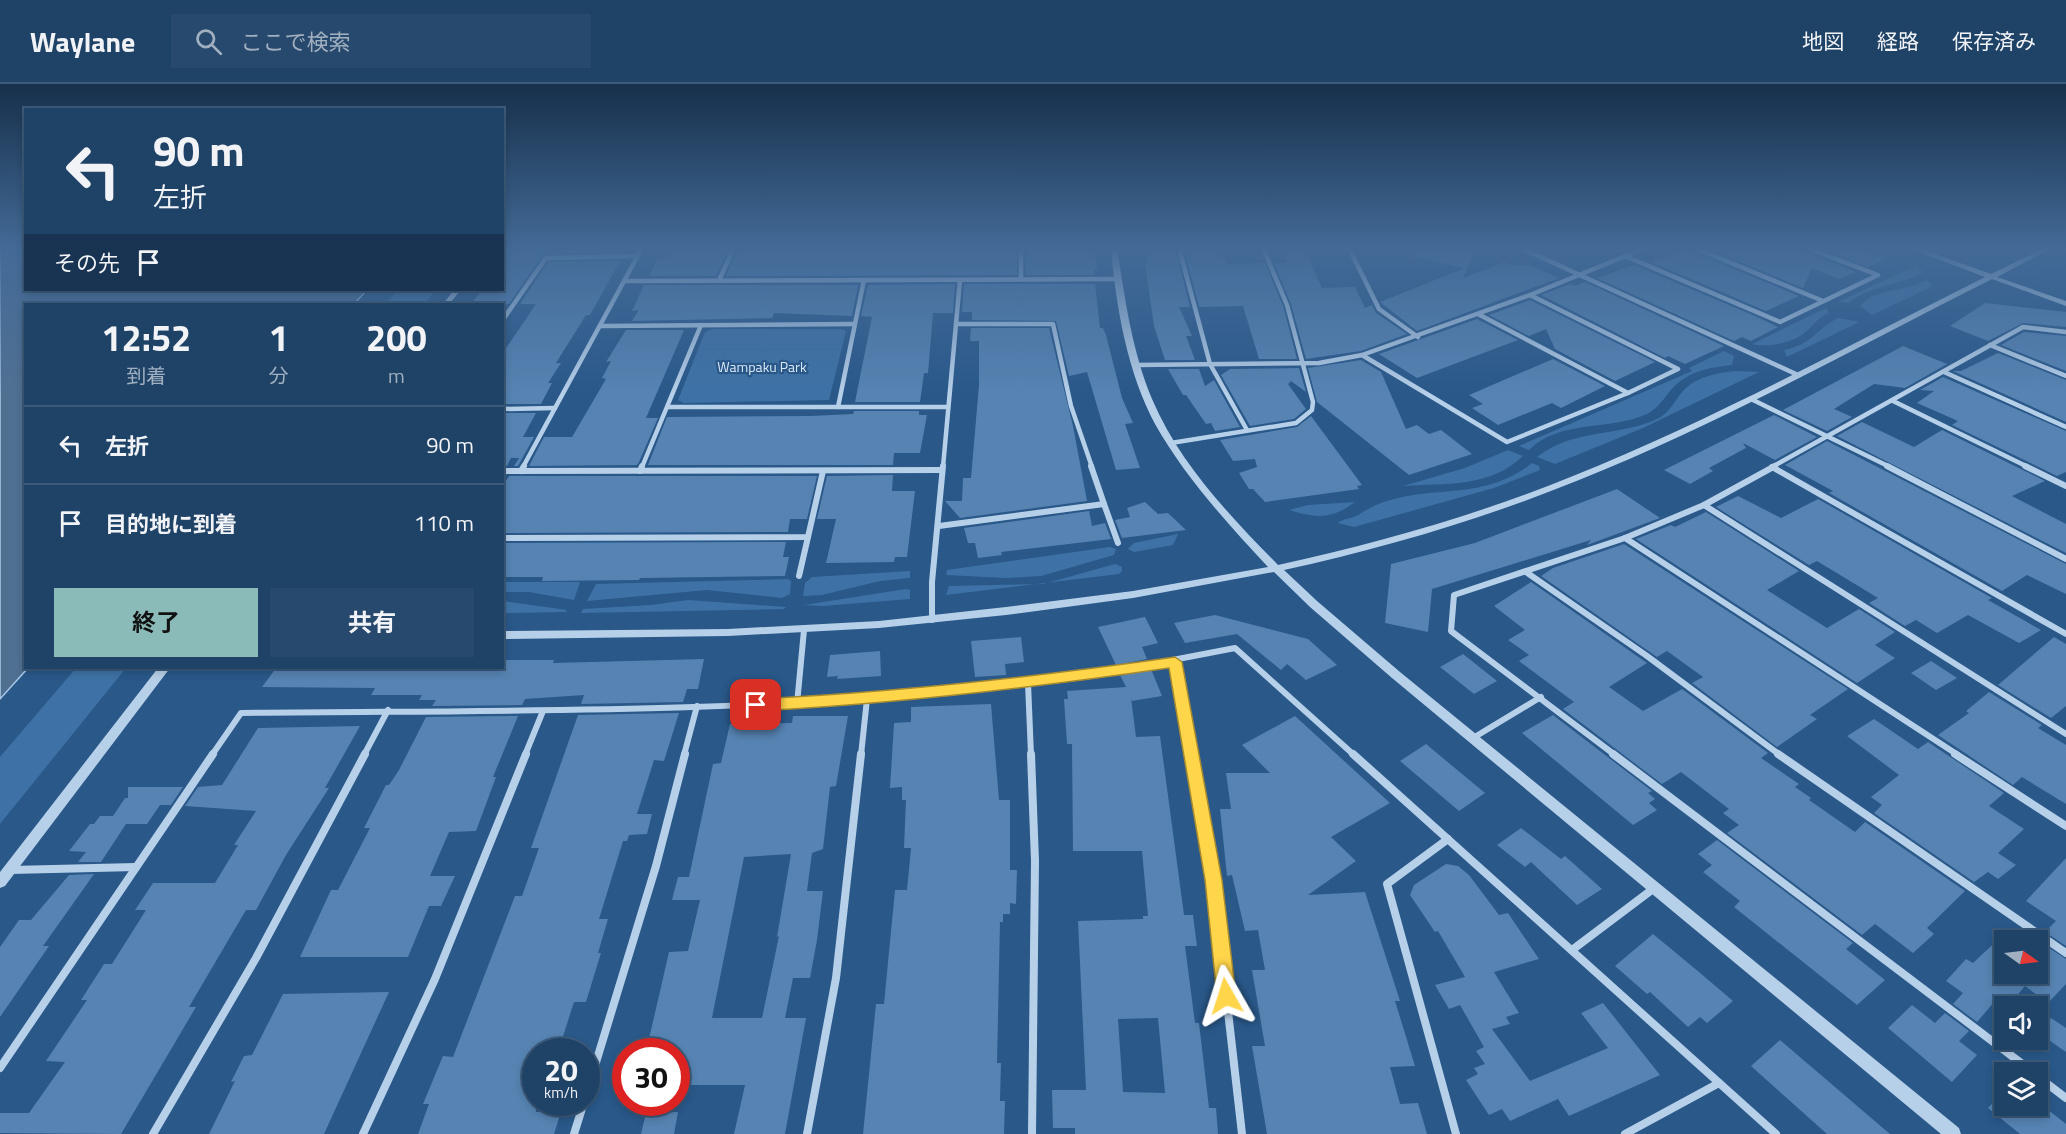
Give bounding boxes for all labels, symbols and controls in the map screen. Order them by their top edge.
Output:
search box [171,14,591,68]
text: Waylane [30,20,135,63]
icon: search [192,25,225,58]
text: ここで検索 [240,25,350,59]
text: 地図 [1802,25,1844,57]
text: 経路 [1877,25,1919,57]
text: 保存済み [1952,25,2036,57]
text: 90 m [153,118,245,182]
icon: left [54,132,132,210]
text: 左折 [153,176,207,217]
text: その先 [54,246,120,280]
icon: arrive [132,246,165,279]
text: 12:52 [101,310,191,365]
text: 1 [269,310,289,365]
text: 200 [366,310,427,365]
park label: Wampaku Park [717,356,807,377]
text: 到着 [126,360,166,391]
text: 分 [269,360,289,391]
text: m [388,360,405,391]
text: 90 m [426,428,474,462]
icon: left [54,429,87,462]
text: 左折 [105,429,149,463]
text: 110 m [414,506,474,540]
icon: arrive [54,507,87,540]
text: 目的地に到着 [105,507,237,541]
button: 終了 [54,588,258,657]
button: 共有 [270,588,474,657]
pin [730,679,781,730]
icon: arrive [739,688,772,721]
north arrow [1994,930,2048,984]
map controls [1994,930,2048,1116]
position arrow [1194,964,1258,1028]
button: sound [1994,996,2048,1050]
speed limit sign: 30 [612,1038,690,1116]
text: 20 [544,1047,578,1093]
button: layers [1994,1062,2048,1116]
text: km/h [544,1081,578,1104]

